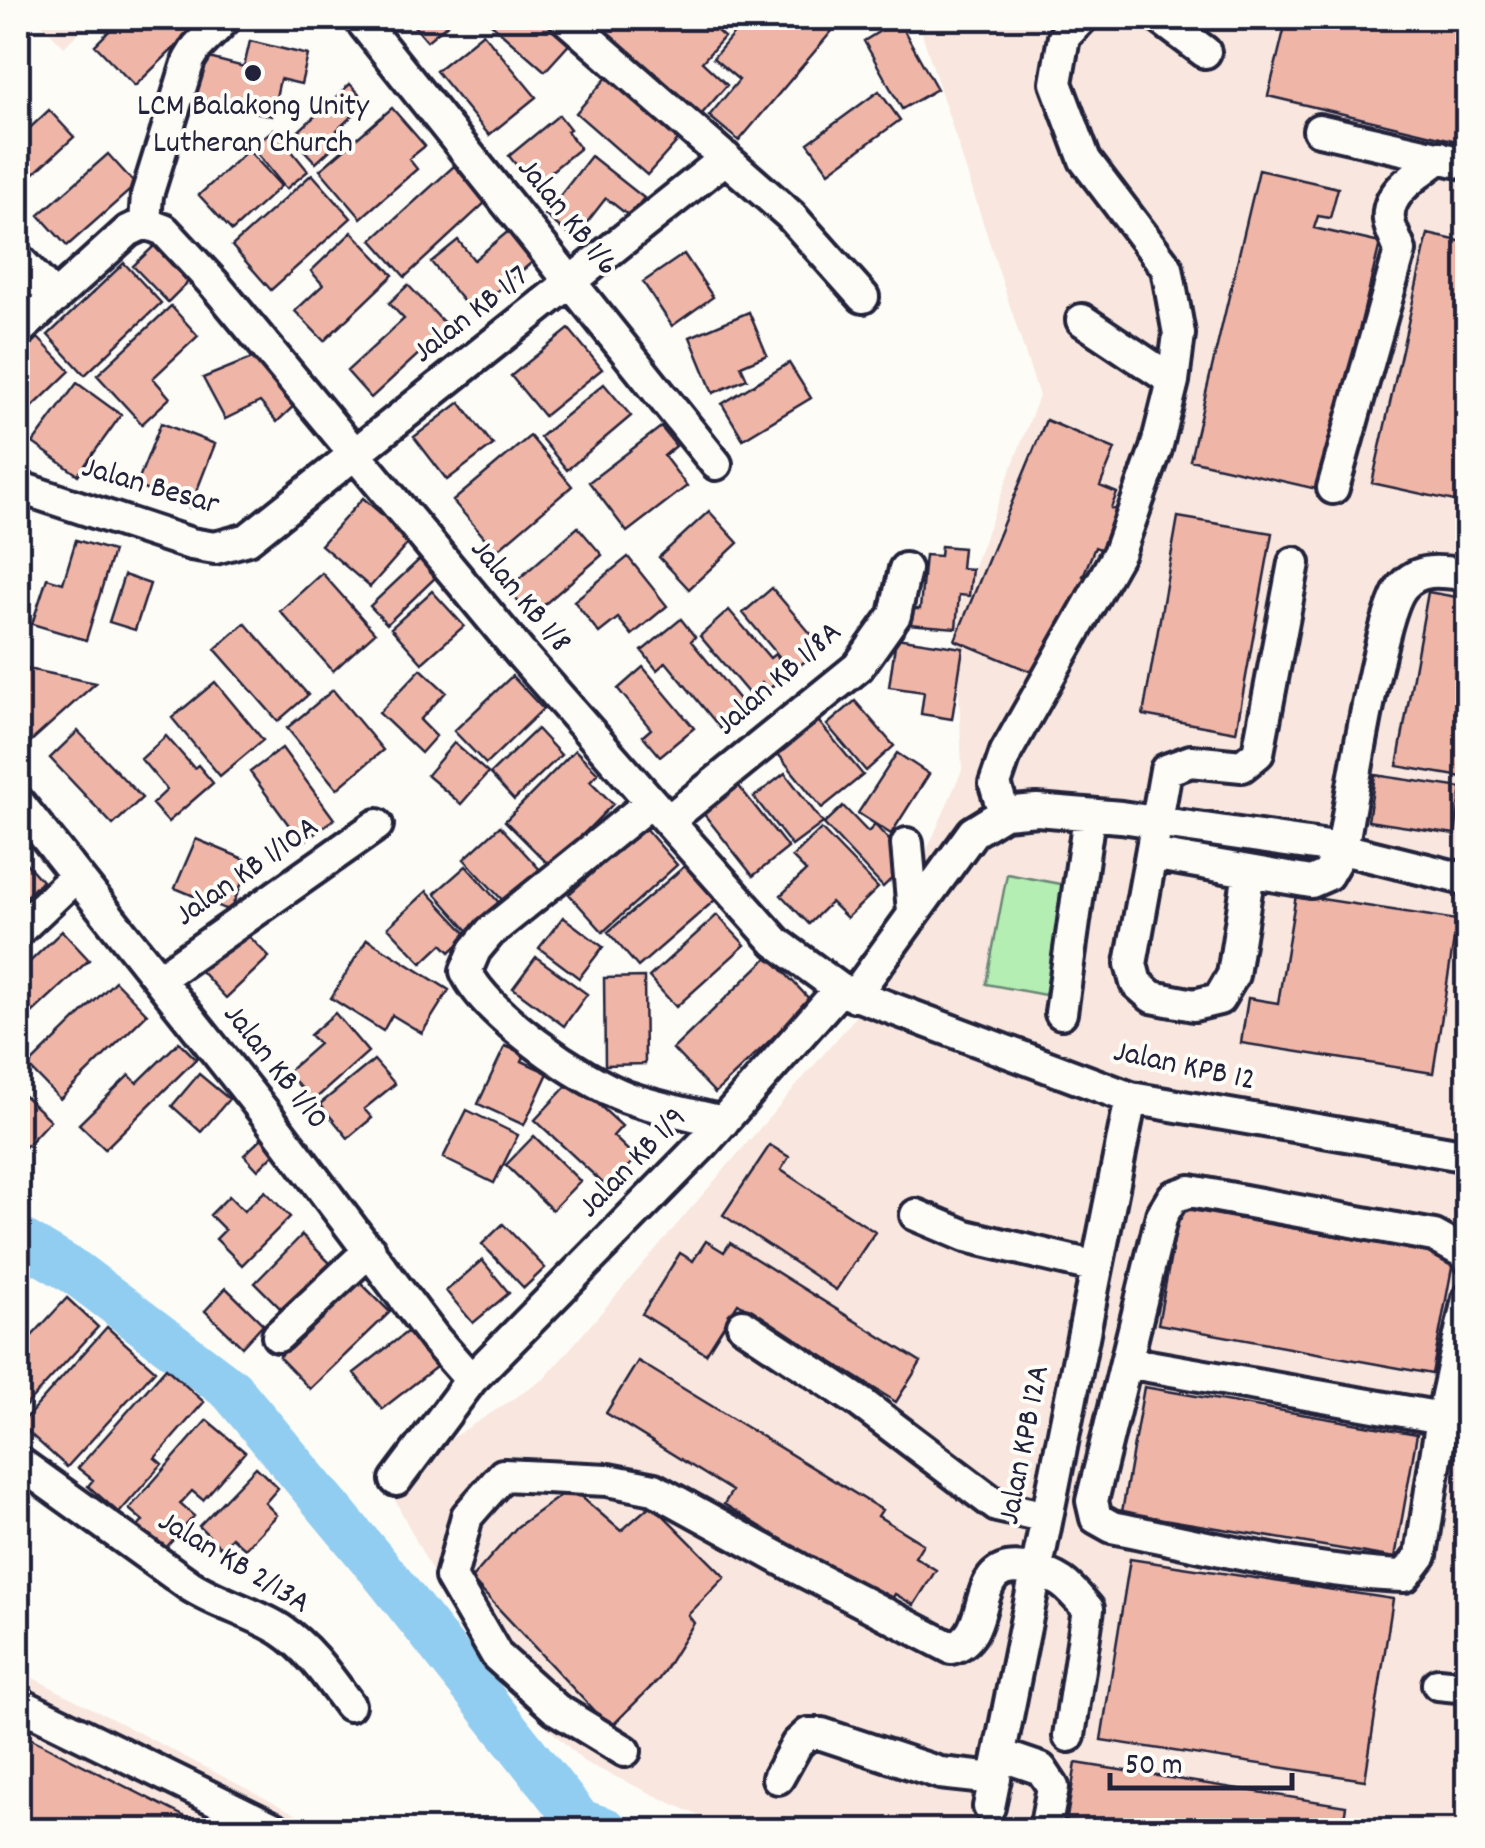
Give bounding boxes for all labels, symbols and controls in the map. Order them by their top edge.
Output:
marker: LCM Balakong Unity Lutheran Church [242,62,264,84]
place label: LCM Balakong Unity Lutheran Church [137,85,370,168]
street label: Jalan KB 1/6 [504,149,628,287]
street label: Jalan KB 1/7 [404,256,540,376]
street label: Jalan Besar [76,446,224,530]
street label: Jalan KB 1/8 [457,529,581,665]
street label: Jalan KB 1/8A [706,612,854,748]
street label: Jalan KB 1/10A [167,806,329,940]
street label: Jalan KB 1/10 [210,995,338,1141]
street label: Jalan KPB 12 [1109,1031,1259,1105]
street label: Jalan KB 1/9 [569,1098,699,1230]
street label: Jalan KPB 12A [988,1361,1064,1529]
street label: Jalan KB 2/13A [148,1500,318,1628]
scale bar [1110,1728,1292,1790]
text: 50 m [1125,1746,1183,1789]

